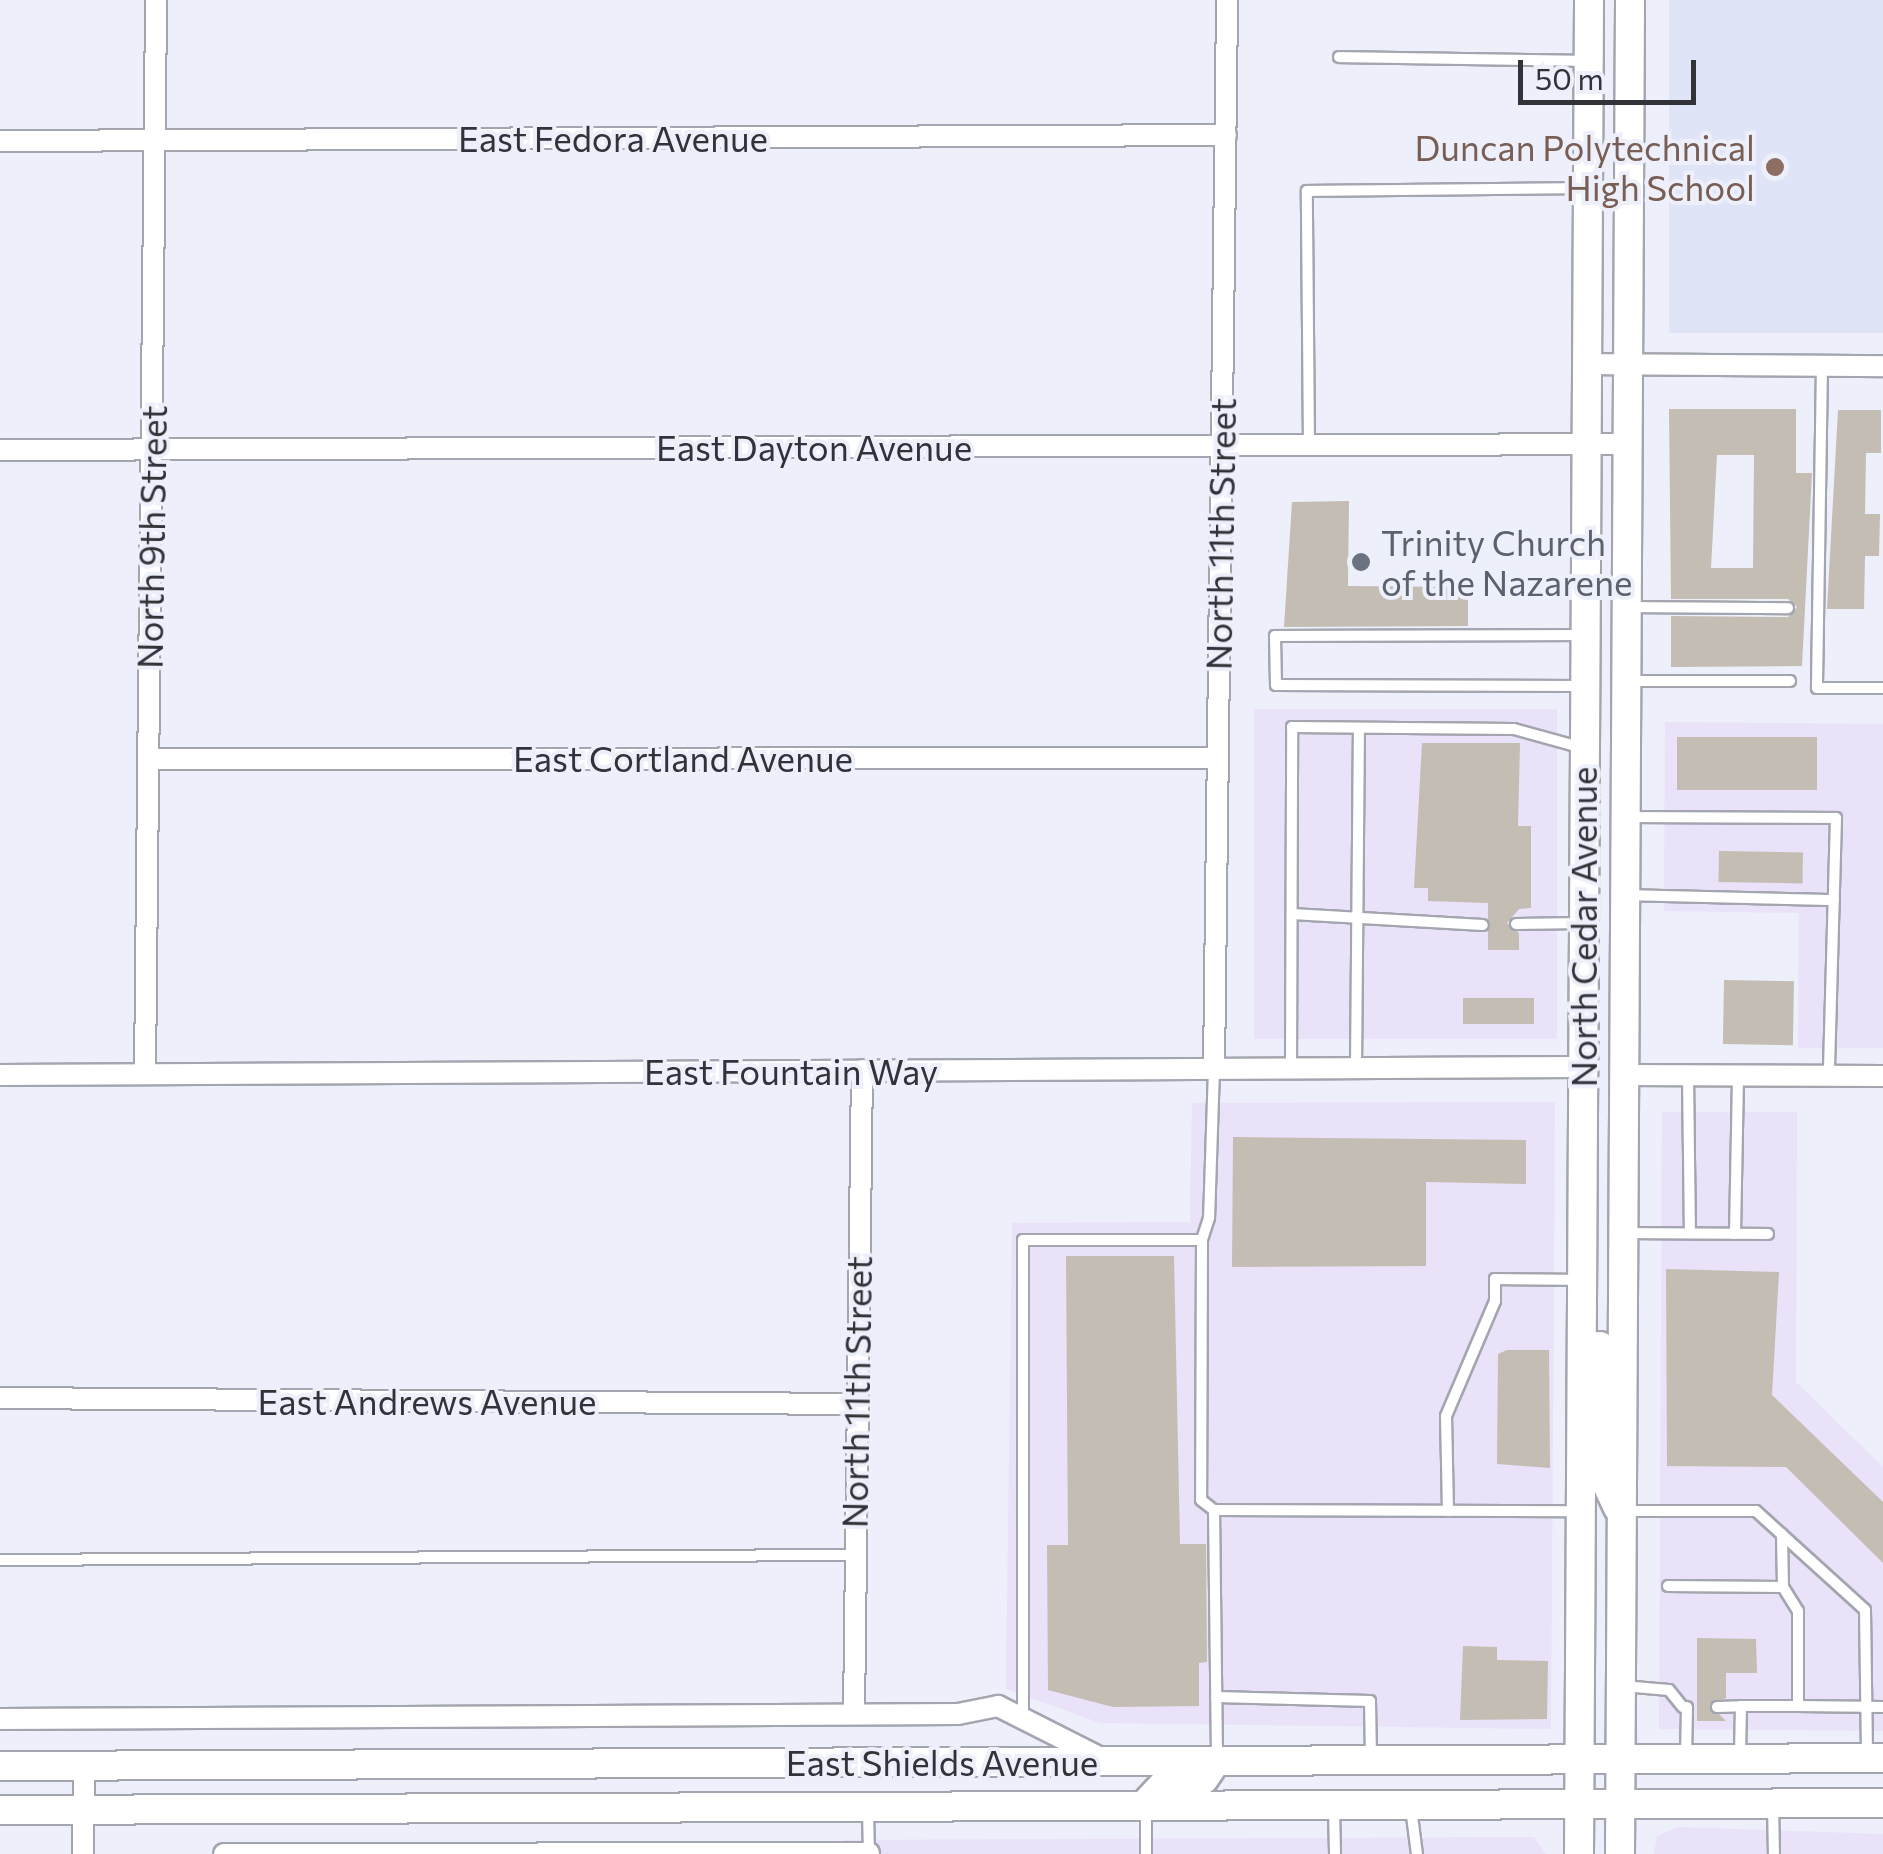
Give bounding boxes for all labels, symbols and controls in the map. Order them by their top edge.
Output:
scale bar [1523,40,1700,102]
text: 50 m [1535,59,1604,96]
street label: East Fedora Avenue [458,117,768,159]
place label: Duncan Polytechnical High School [1415,126,1755,208]
marker: Duncan Polytechnical High School [1764,156,1786,178]
street label: North 11th Street [1197,397,1243,671]
street label: North 9th Street [128,405,174,669]
street label: East Dayton Avenue [656,426,972,468]
place label: Trinity Church of the Nazarene [1381,521,1633,603]
marker: Trinity Church of the Nazarene [1350,551,1372,573]
street label: East Cortland Avenue [513,737,853,779]
street label: North Cedar Avenue [1562,767,1604,1087]
street label: East Fountain Way [644,1050,938,1092]
street label: North 11th Street [833,1255,879,1529]
street label: East Andrews Avenue [258,1380,596,1422]
street label: East Shields Avenue [786,1741,1098,1783]

